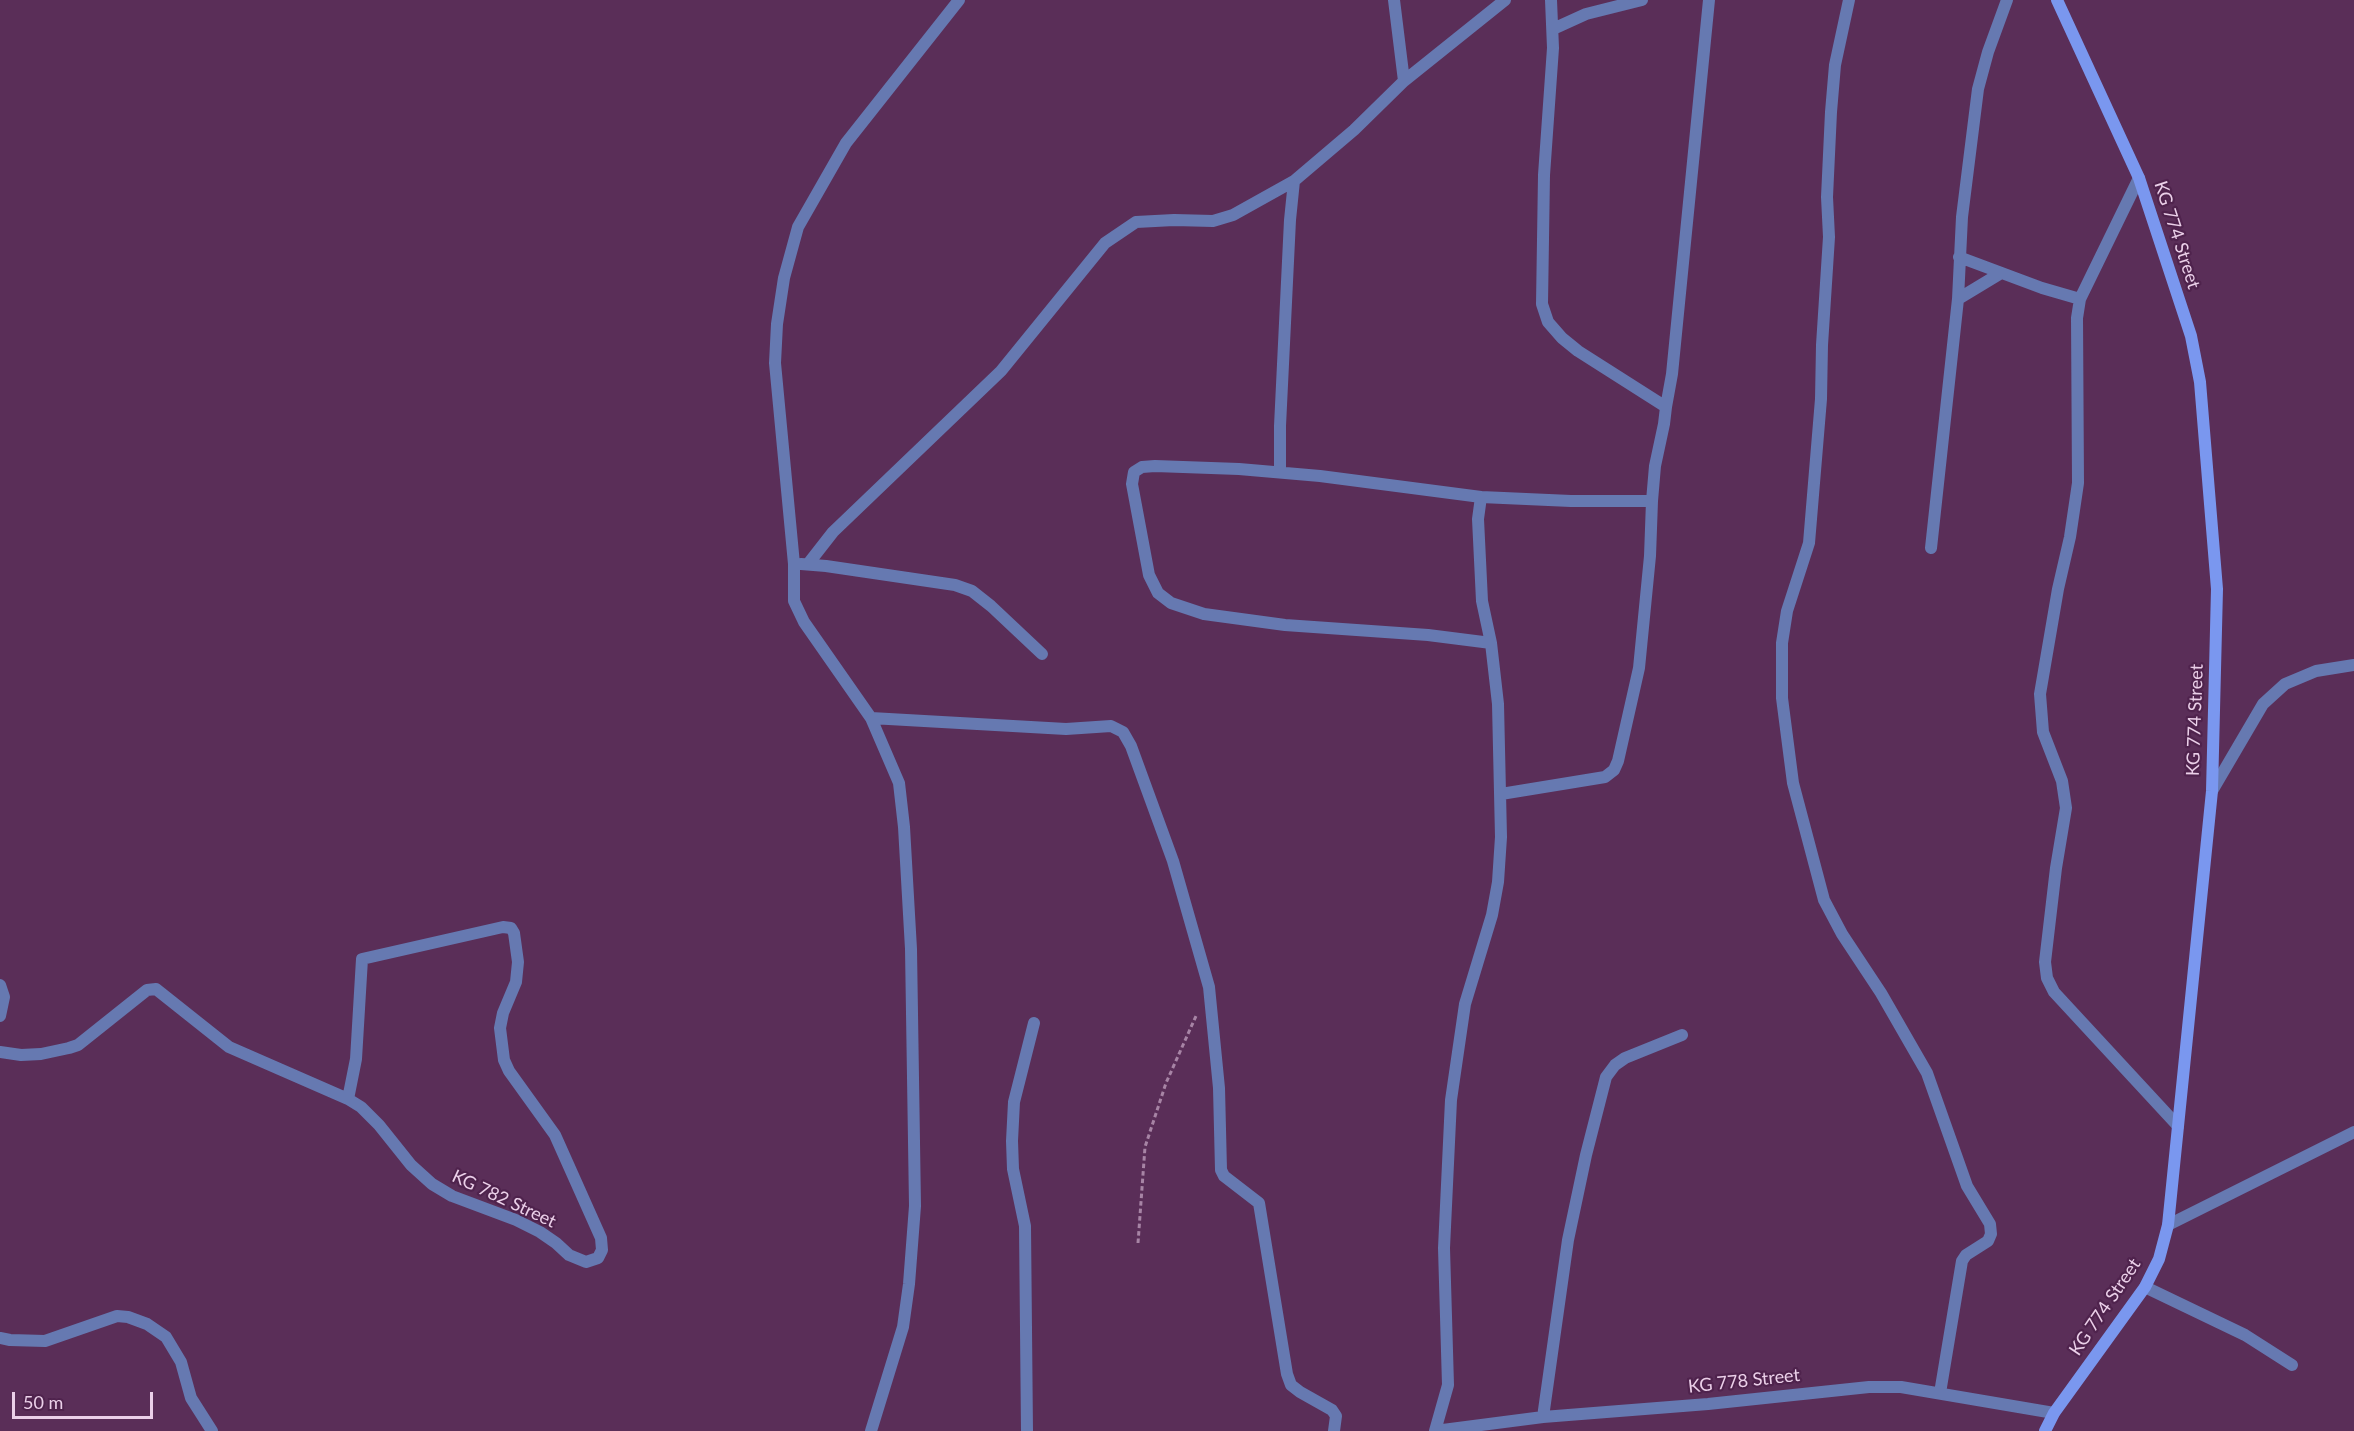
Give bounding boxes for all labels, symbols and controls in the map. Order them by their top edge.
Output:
street label: KG 774 Street [2149,178,2205,292]
street label: KG 774 Street [2182,664,2208,776]
street label: KG 782 Street [449,1165,559,1233]
street label: KG 774 Street [2065,1254,2145,1360]
street label: KG 778 Street [1687,1364,1801,1398]
scale bar [15,1380,156,1418]
text: 50 m [23,1391,63,1413]

